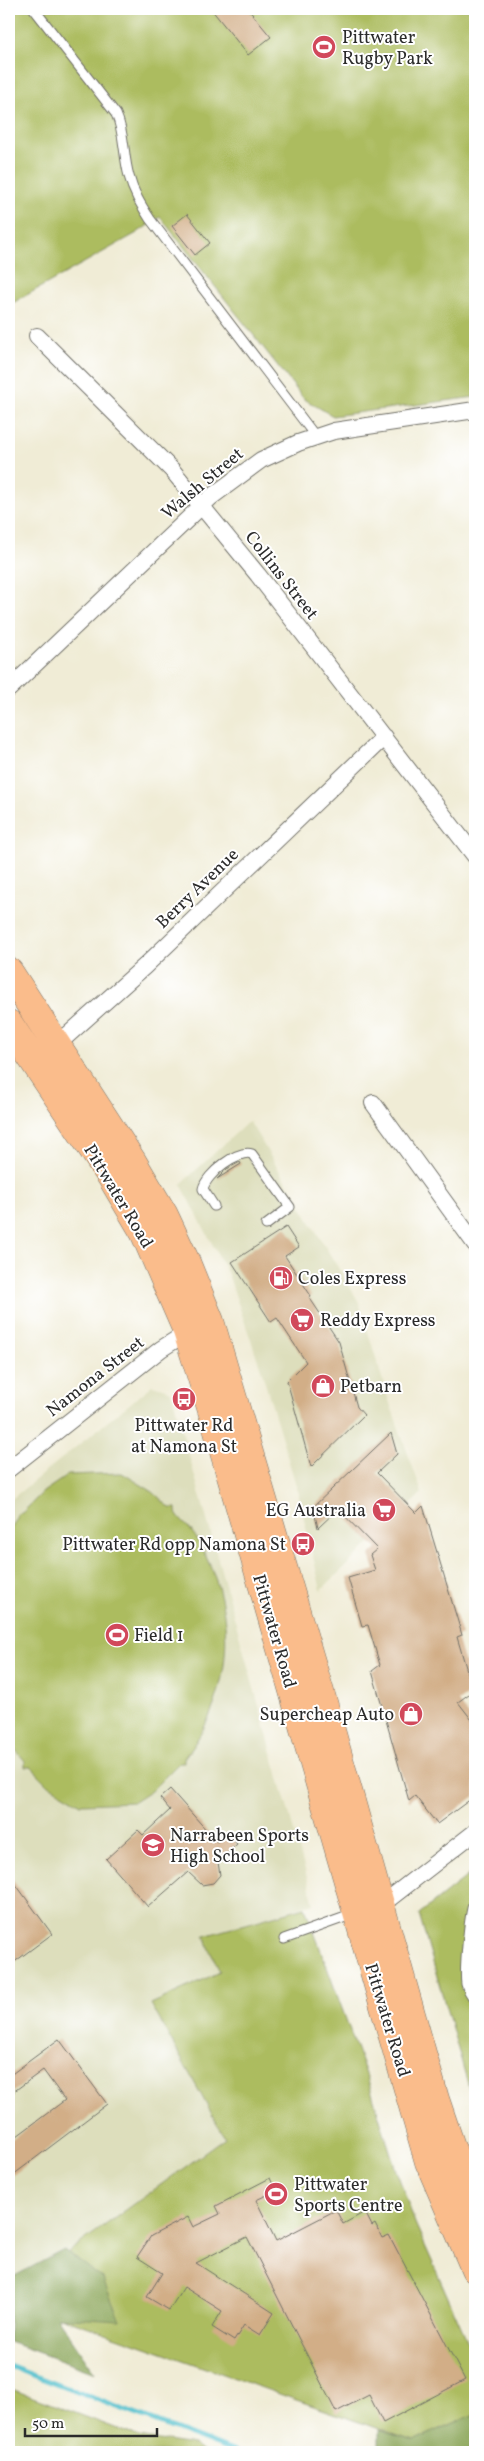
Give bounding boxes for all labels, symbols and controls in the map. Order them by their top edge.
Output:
place label: Pittwater Rugby Park [342,26,433,72]
sports icon: Pittwater Rugby Park [311,34,337,60]
street label: Walsh Street [156,442,249,526]
street label: Collins Street [238,526,323,626]
street label: Berry Avenue [151,843,245,935]
street label: Pittwater Road [77,1140,159,1254]
fuel station icon: Coles Express [268,1265,294,1291]
place label: Coles Express [298,1267,406,1292]
supermarket icon: Reddy Express [289,1307,315,1333]
place label: Reddy Express [320,1309,436,1334]
street label: Namona Street [42,1331,150,1423]
shop icon: Petbarn [310,1373,336,1399]
place label: Petbarn [340,1375,402,1400]
bus stop icon: Pittwater Rd at Namona St [171,1386,197,1412]
place label: Pittwater Rd at Namona St [131,1414,237,1460]
supermarket icon: EG Australia [371,1497,397,1523]
place label: EG Australia [266,1499,366,1524]
bus stop icon: Pittwater Rd opp Namona St [290,1531,316,1557]
place label: Pittwater Rd opp Namona St [62,1533,286,1558]
street label: Pittwater Road [245,1572,302,1691]
sports icon: Field 1 [104,1622,130,1648]
place label: Field 1 [134,1624,184,1649]
shop icon: Supercheap Auto [398,1701,424,1727]
place label: Supercheap Auto [260,1703,394,1728]
place label: Narrabeen Sports High School [170,1824,309,1870]
school or university icon: Narrabeen Sports High School [140,1832,166,1858]
street label: Pittwater Road [357,1961,416,2080]
place label: Pittwater Sports Centre [294,2173,402,2219]
sports icon: Pittwater Sports Centre [263,2181,289,2207]
scale bar [25,2406,158,2438]
text: 50 m [32,2414,64,2435]

